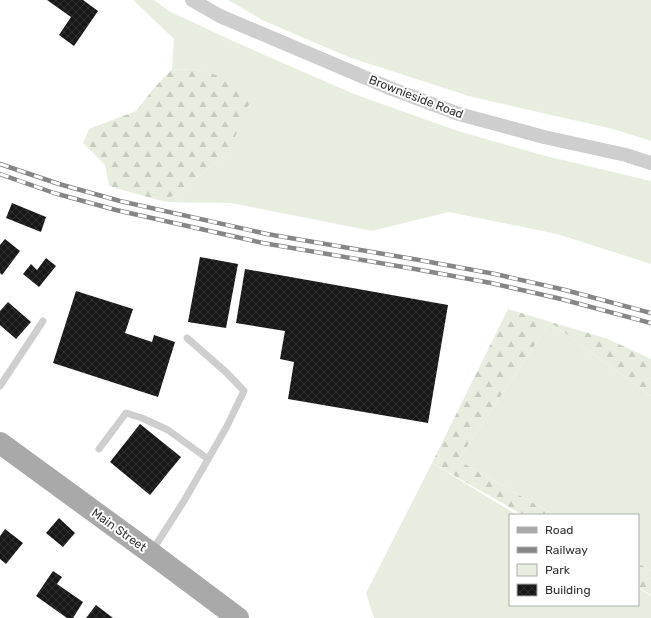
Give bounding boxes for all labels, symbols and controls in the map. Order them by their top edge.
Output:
street label: Brownieside Road [367,73,465,121]
street label: Main Street [89,506,149,555]
legend [509,514,639,606]
text: Road [545,523,573,537]
text: Railway [545,543,588,557]
text: Park [545,563,571,577]
text: Building [545,583,591,597]

